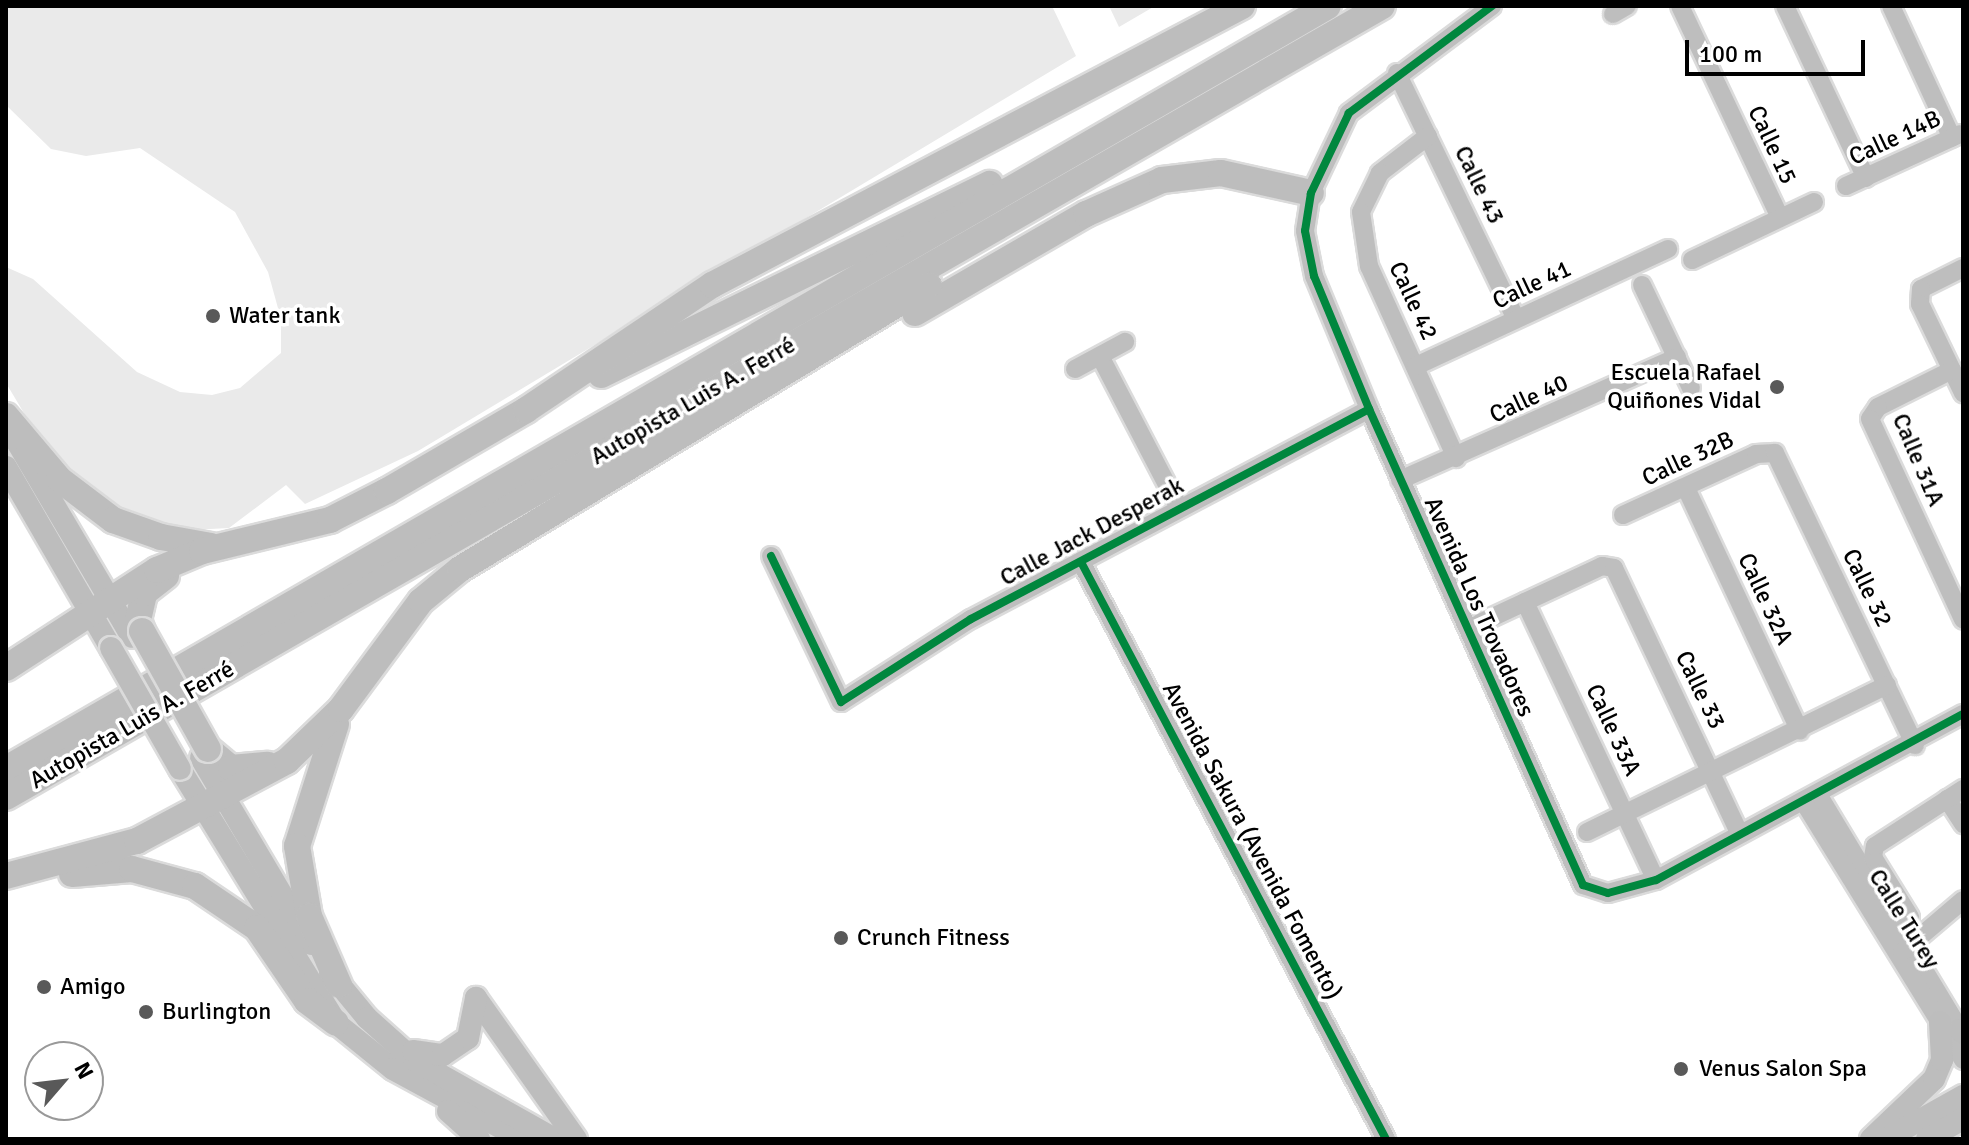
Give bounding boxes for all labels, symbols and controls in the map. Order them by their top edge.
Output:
scale bar [1689,24,1869,74]
text: 100 m [1699,39,1762,69]
street label: Calle 15 [1741,101,1803,189]
street label: Calle 14B [1845,104,1945,172]
street label: Calle 43 [1448,141,1510,229]
street label: Calle 41 [1488,254,1576,316]
street label: Calle 42 [1382,257,1444,345]
place label: Water tank [229,302,340,330]
marker: Water tank [204,307,222,325]
street label: Autopista Luis A. Ferré [586,331,800,471]
place label: Escuela Rafael Quiñones Vidal [1607,359,1761,415]
street label: Calle 40 [1485,368,1573,430]
marker: Escuela Rafael Quiñones Vidal [1768,378,1786,396]
street label: Calle 31A [1886,409,1950,511]
street label: Calle 32B [1638,425,1738,493]
street label: Calle Jack Desperak [995,471,1189,593]
street label: Avenida Los Trovadores [1418,493,1540,721]
street label: Calle 32 [1836,544,1898,632]
street label: Calle 32A [1731,549,1799,649]
street label: Calle 33 [1669,646,1731,734]
street label: Autopista Luis A. Ferré [25,655,239,795]
street label: Avenida Sakura (Avenida Fomento) [1156,678,1348,1004]
street label: Calle 33A [1579,680,1647,780]
street label: Calle Turey [1862,864,1946,974]
place label: Crunch Fitness [857,924,1010,952]
marker: Crunch Fitness [832,929,850,947]
place label: Amigo [60,973,125,1001]
marker: Amigo [35,978,53,996]
place label: Burlington [162,998,271,1026]
marker: Burlington [137,1003,155,1021]
north arrow [24,1041,104,1121]
place label: Venus Salon Spa [1699,1055,1867,1083]
text: N [68,1057,99,1084]
marker: Venus Salon Spa [1670,1058,1692,1080]

